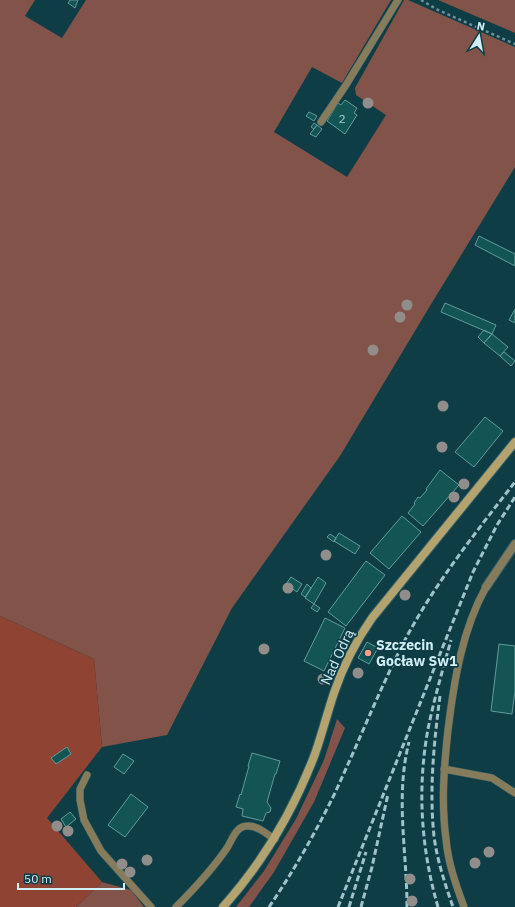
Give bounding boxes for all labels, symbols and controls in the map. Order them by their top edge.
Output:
north arrow [459,16,499,56]
text: N [476,19,486,34]
house number: 2 [338,111,346,126]
street label: Nad Odrą [316,626,358,688]
place label: Szczecin Gocław Sw1 [376,636,458,670]
marker: Szczecin Gocław Sw1 [363,648,373,658]
scale bar [18,865,124,891]
text: 50 m [24,871,52,886]

